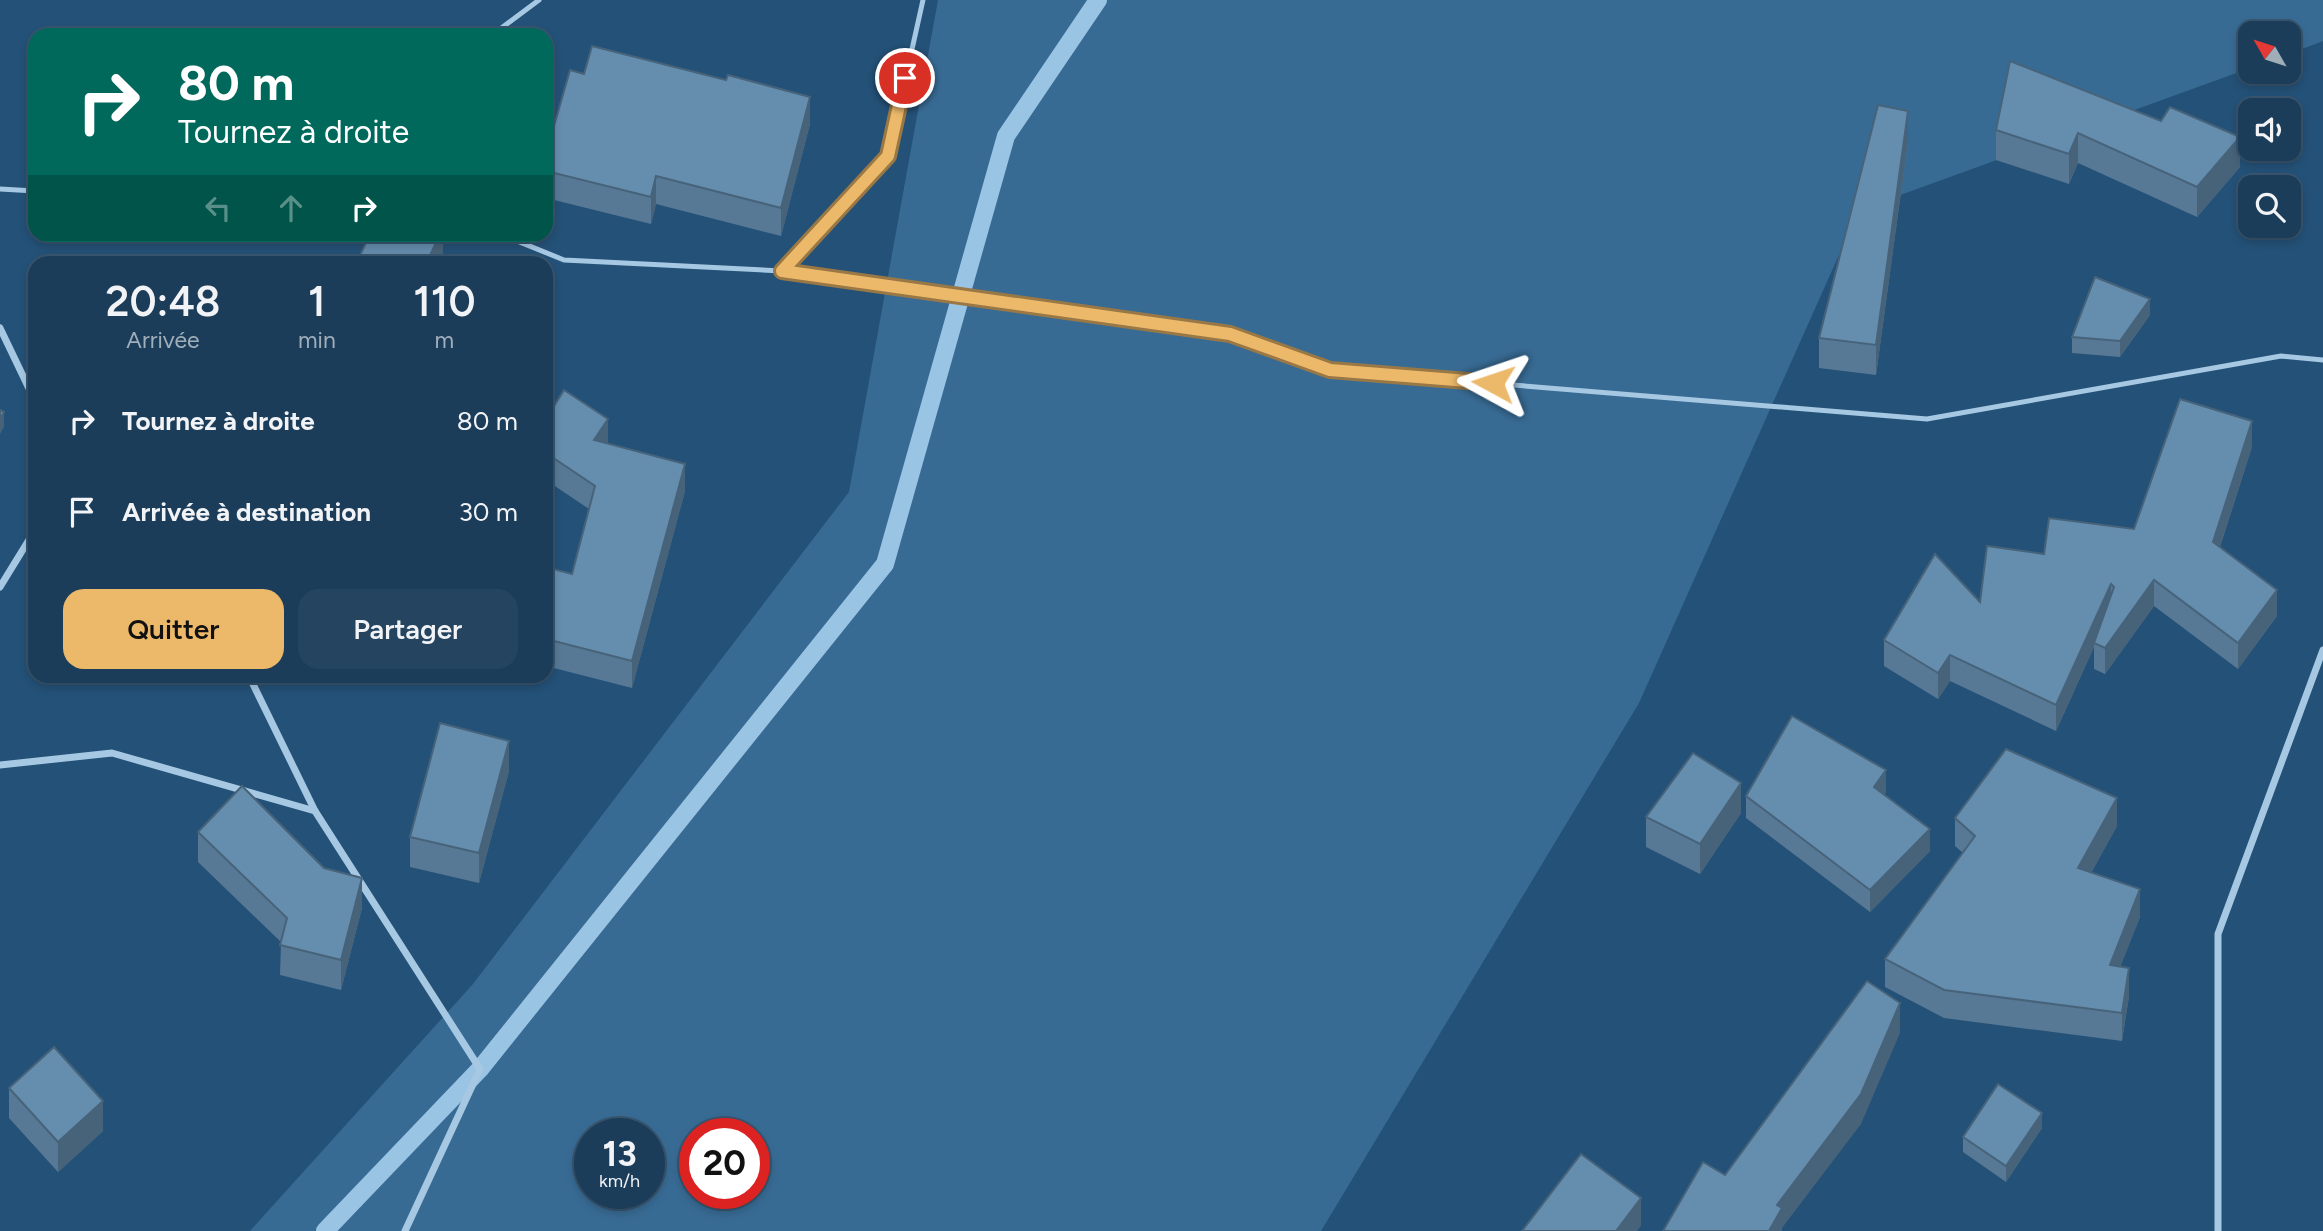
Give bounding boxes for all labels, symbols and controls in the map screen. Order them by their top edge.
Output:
north arrow [2238,21,2301,84]
map controls [2238,21,2301,238]
pin [875,48,935,108]
text: 80 m [178,53,294,112]
icon: right [63,56,154,147]
icon: arrive [886,59,924,97]
button: sound [2238,98,2301,161]
text: Tournez à droite [178,113,409,151]
button: search [2238,175,2301,238]
icon: left [199,189,237,227]
icon: ahead [272,189,310,227]
icon: right [345,189,383,227]
text: 20:48 [105,276,221,327]
text: 1 [308,276,326,327]
text: 110 [413,276,476,327]
text: Arrivée [126,326,200,354]
text: min [298,326,336,354]
text: m [435,326,454,354]
position arrow [1456,346,1530,420]
icon: right [63,402,101,440]
text: Tournez à droite [122,405,315,437]
text: 80 m [457,405,518,437]
icon: arrive [63,493,101,531]
text: Arrivée à destination [122,496,371,528]
text: 30 m [459,496,518,528]
button: Quitter [63,589,284,669]
button: Partager [298,589,518,669]
speed limit sign: 20 [679,1118,770,1209]
text: 13 [602,1133,637,1175]
text: km/h [599,1170,640,1192]

